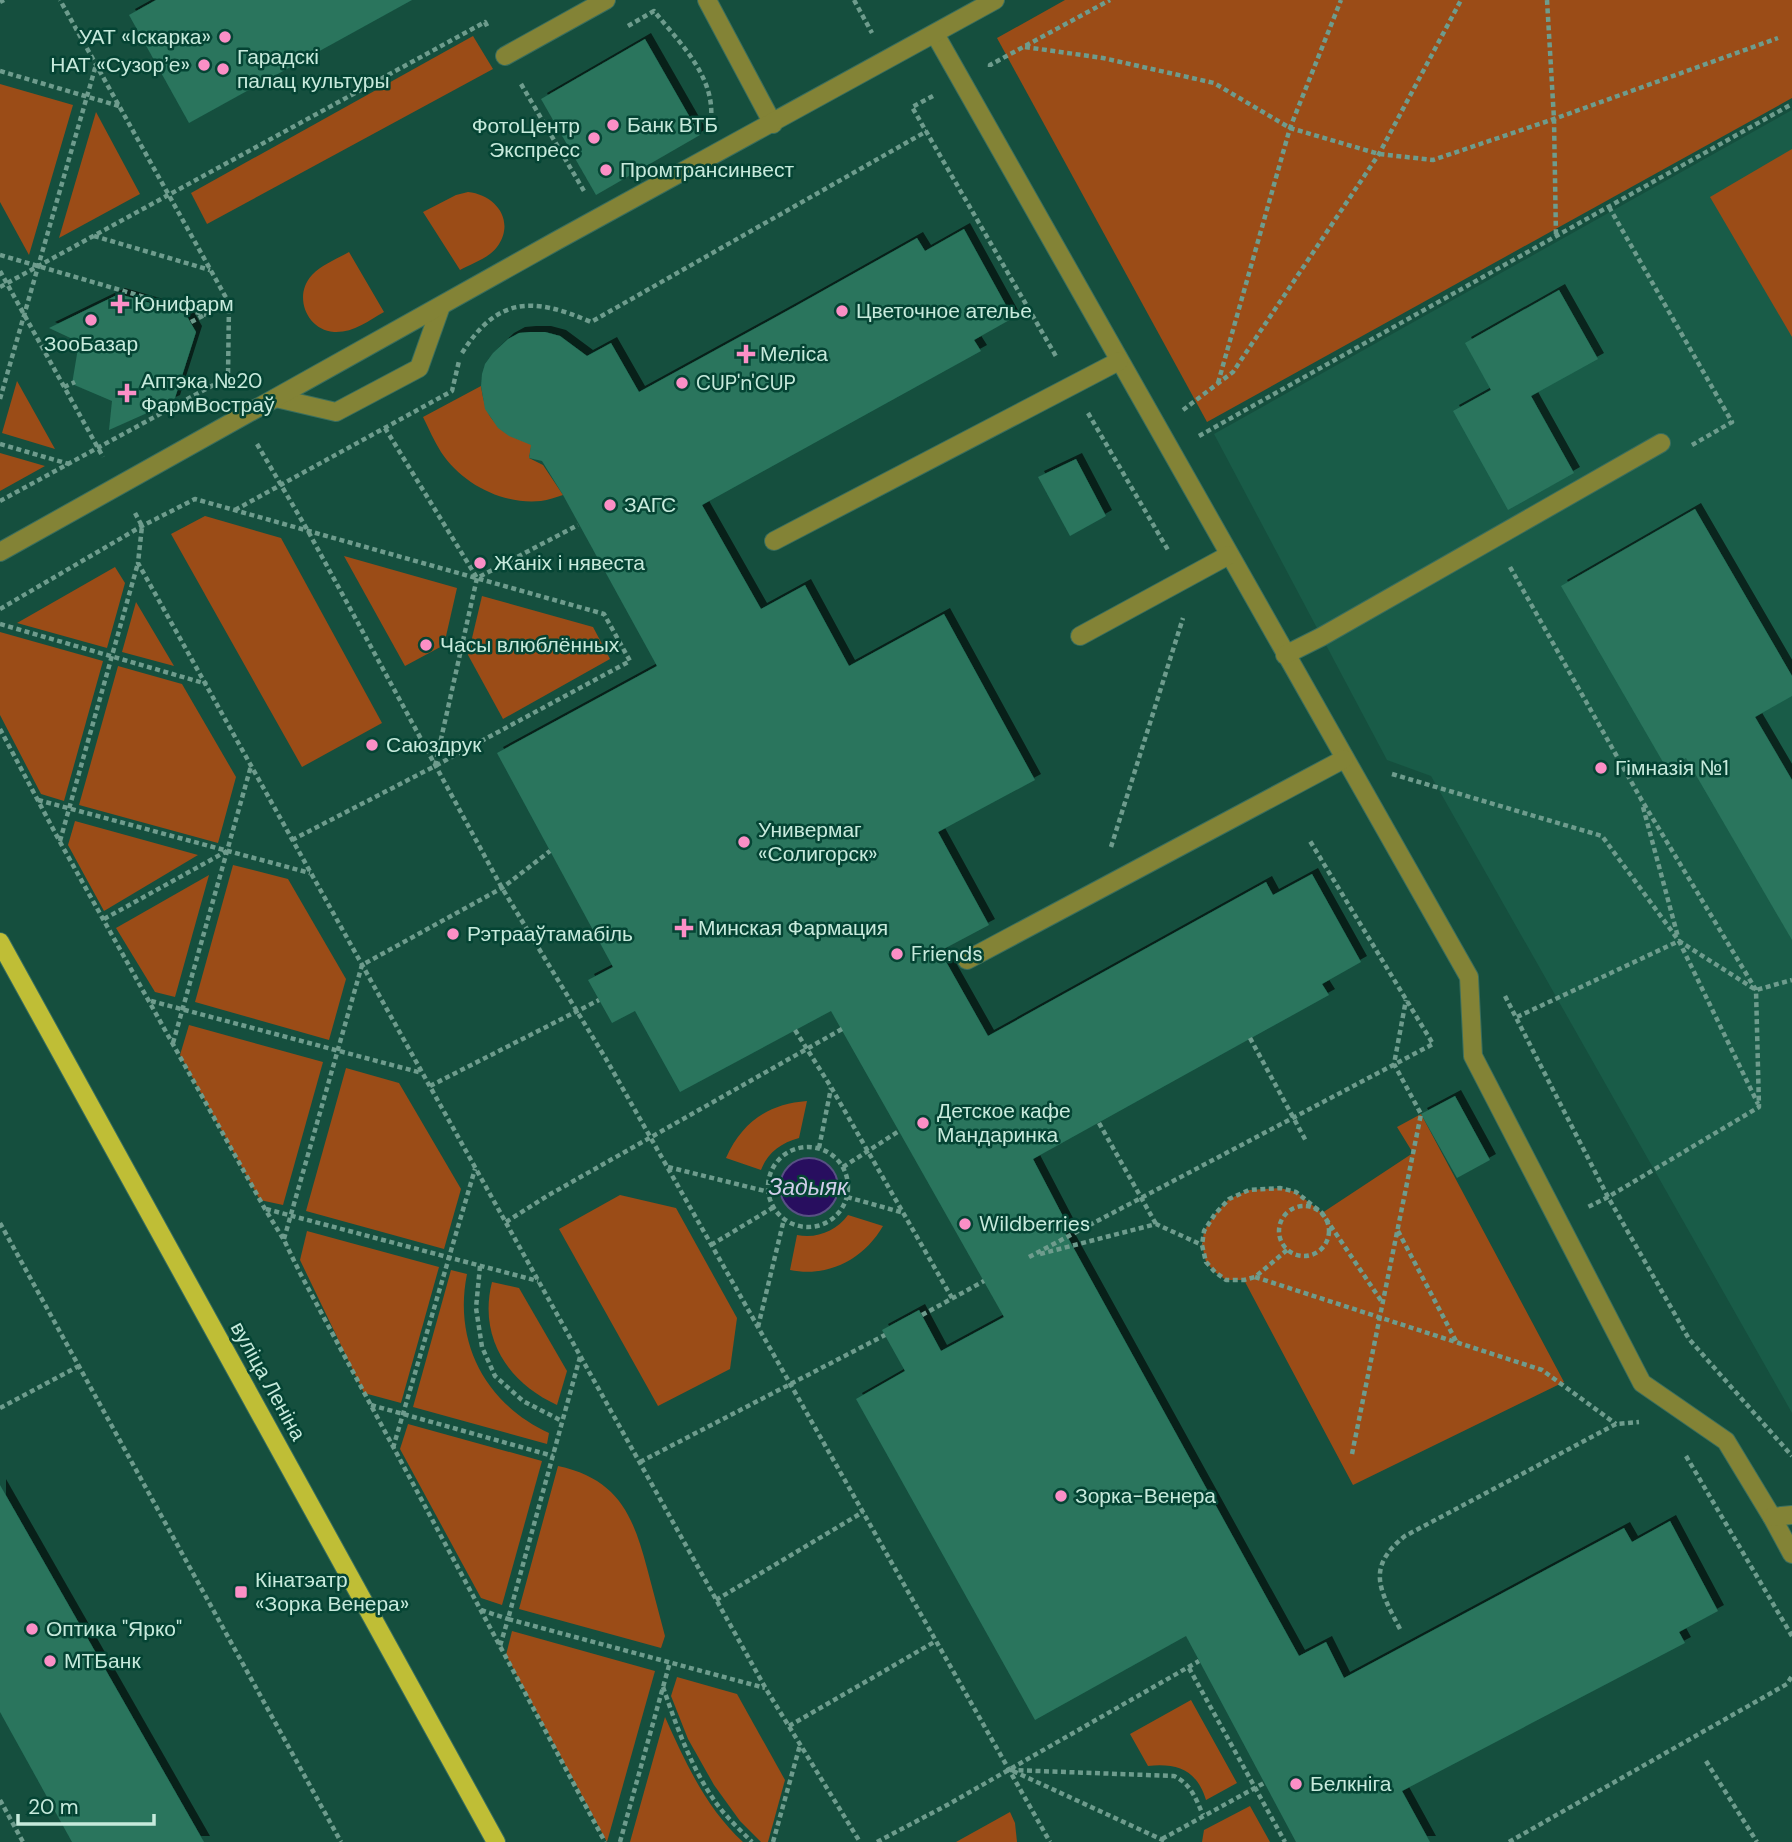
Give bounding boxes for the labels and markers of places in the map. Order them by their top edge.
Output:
place label: УАТ «Іскарка» [79,23,211,51]
marker: УАТ «Іскарка» [217,29,233,45]
place label: Гарадскі палац культуры [237,43,390,95]
place label: НАТ «Сузорʼе» [50,51,190,79]
marker: НАТ «Сузорʼе» [196,57,212,73]
marker: Гарадскі палац культуры [215,61,231,77]
place label: Банк ВТБ [627,111,718,139]
place label: ФотоЦентр Экспресс [472,112,580,164]
marker: Банк ВТБ [605,117,621,133]
marker: ФотоЦентр Экспресс [586,130,602,146]
place label: Промтрансинвест [620,156,794,184]
marker: Промтрансинвест [598,162,614,178]
place label: Юнифарм [134,290,234,318]
marker: Юнифарм [112,296,128,312]
place label: Цветочное ателье [856,297,1032,325]
marker: Цветочное ателье [834,303,850,319]
marker: ЗооБазар [83,312,99,328]
place label: ЗооБазар [44,330,138,358]
place label: Меліса [760,340,828,368]
marker: Меліса [738,346,754,362]
place label: Аптэка №20 ФармВостраў [141,367,275,419]
place label: CUP'n'CUP [696,369,796,397]
marker: CUP'n'CUP [674,375,690,391]
marker: Аптэка №20 ФармВостраў [119,385,135,401]
place label: ЗАГС [624,491,676,519]
marker: ЗАГС [602,497,618,513]
place label: Жаніх і нявеста [494,549,645,577]
marker: Жаніх і нявеста [472,555,488,571]
place label: Часы влюблённых [440,631,620,659]
marker: Часы влюблённых [418,637,434,653]
place label: Саюздрук [386,731,482,759]
marker: Саюздрук [364,737,380,753]
place label: Гімназія №1 [1615,754,1729,782]
marker: Гімназія №1 [1593,760,1609,776]
place label: Универмаг «Солигорск» [758,816,878,868]
marker: Универмаг «Солигорск» [736,834,752,850]
place label: Минская Фармация [698,914,888,942]
place label: Рэтрааўтамабіль [467,920,633,948]
marker: Минская Фармация [676,920,692,936]
marker: Рэтрааўтамабіль [445,926,461,942]
place label: Friends [911,940,983,968]
marker: Friends [889,946,905,962]
place label: Детское кафе Мандаринка [937,1097,1071,1149]
marker: Детское кафе Мандаринка [915,1115,931,1131]
place label: Wildberries [979,1210,1090,1238]
marker: Wildberries [957,1216,973,1232]
place label: Зорка-Венера [1075,1482,1216,1510]
marker: Зорка-Венера [1053,1488,1069,1504]
place label: Кінатэатр «Зорка Венера» [255,1566,409,1618]
marker: Кінатэатр «Зорка Венера» [233,1584,249,1600]
place label: Оптика "Ярко" [46,1615,182,1643]
marker: Оптика "Ярко" [24,1621,40,1637]
place label: МТБанк [64,1647,141,1675]
marker: МТБанк [42,1653,58,1669]
place label: Белкніга [1310,1770,1392,1798]
marker: Белкніга [1288,1776,1304,1792]

